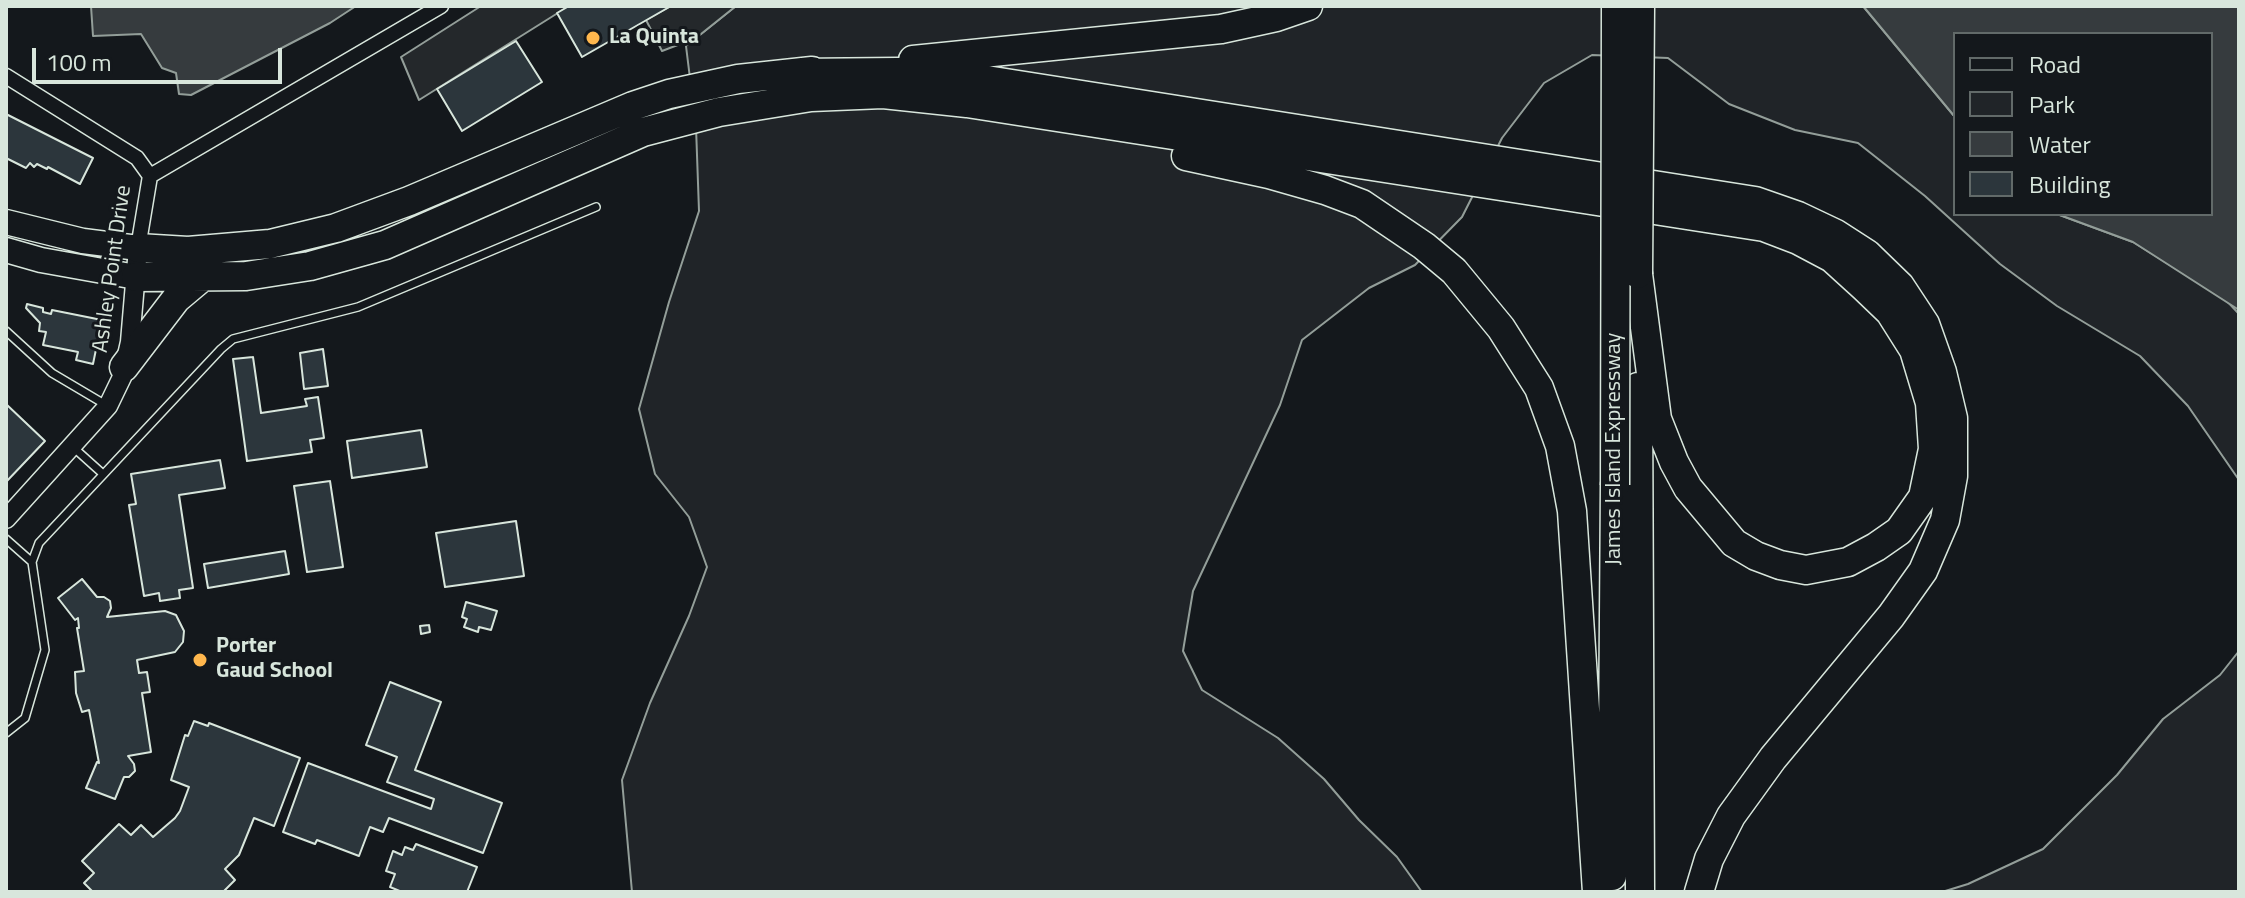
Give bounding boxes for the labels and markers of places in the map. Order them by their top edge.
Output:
place label: La Quinta [609,25,699,51]
marker: La Quinta [584,29,602,47]
place label: Porter Gaud School [216,634,333,686]
marker: Porter Gaud School [191,651,209,669]

